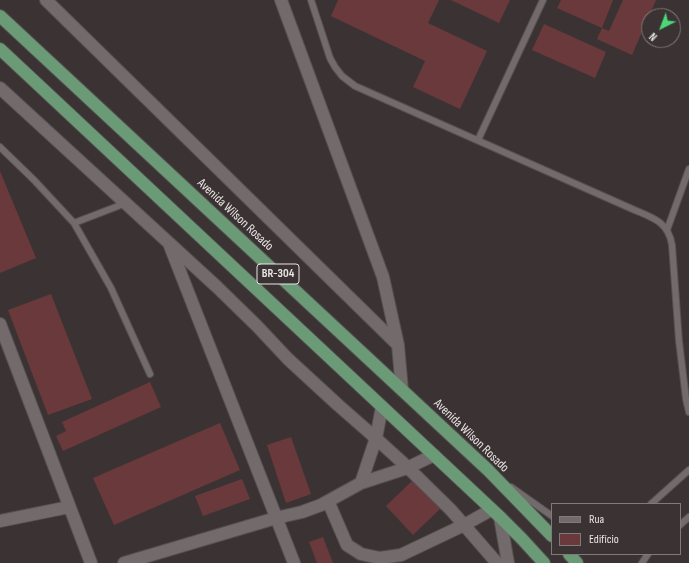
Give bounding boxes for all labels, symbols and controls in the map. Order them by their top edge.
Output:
north arrow [641,8,681,48]
text: N [647,30,660,43]
street label: Avenida Wilson Rosado [194,176,276,254]
road number: BR-304 [257,264,299,284]
street label: Avenida Wilson Rosado [430,396,512,476]
legend [551,503,681,555]
text: Rua [589,512,604,527]
text: Edifício [589,532,619,547]

